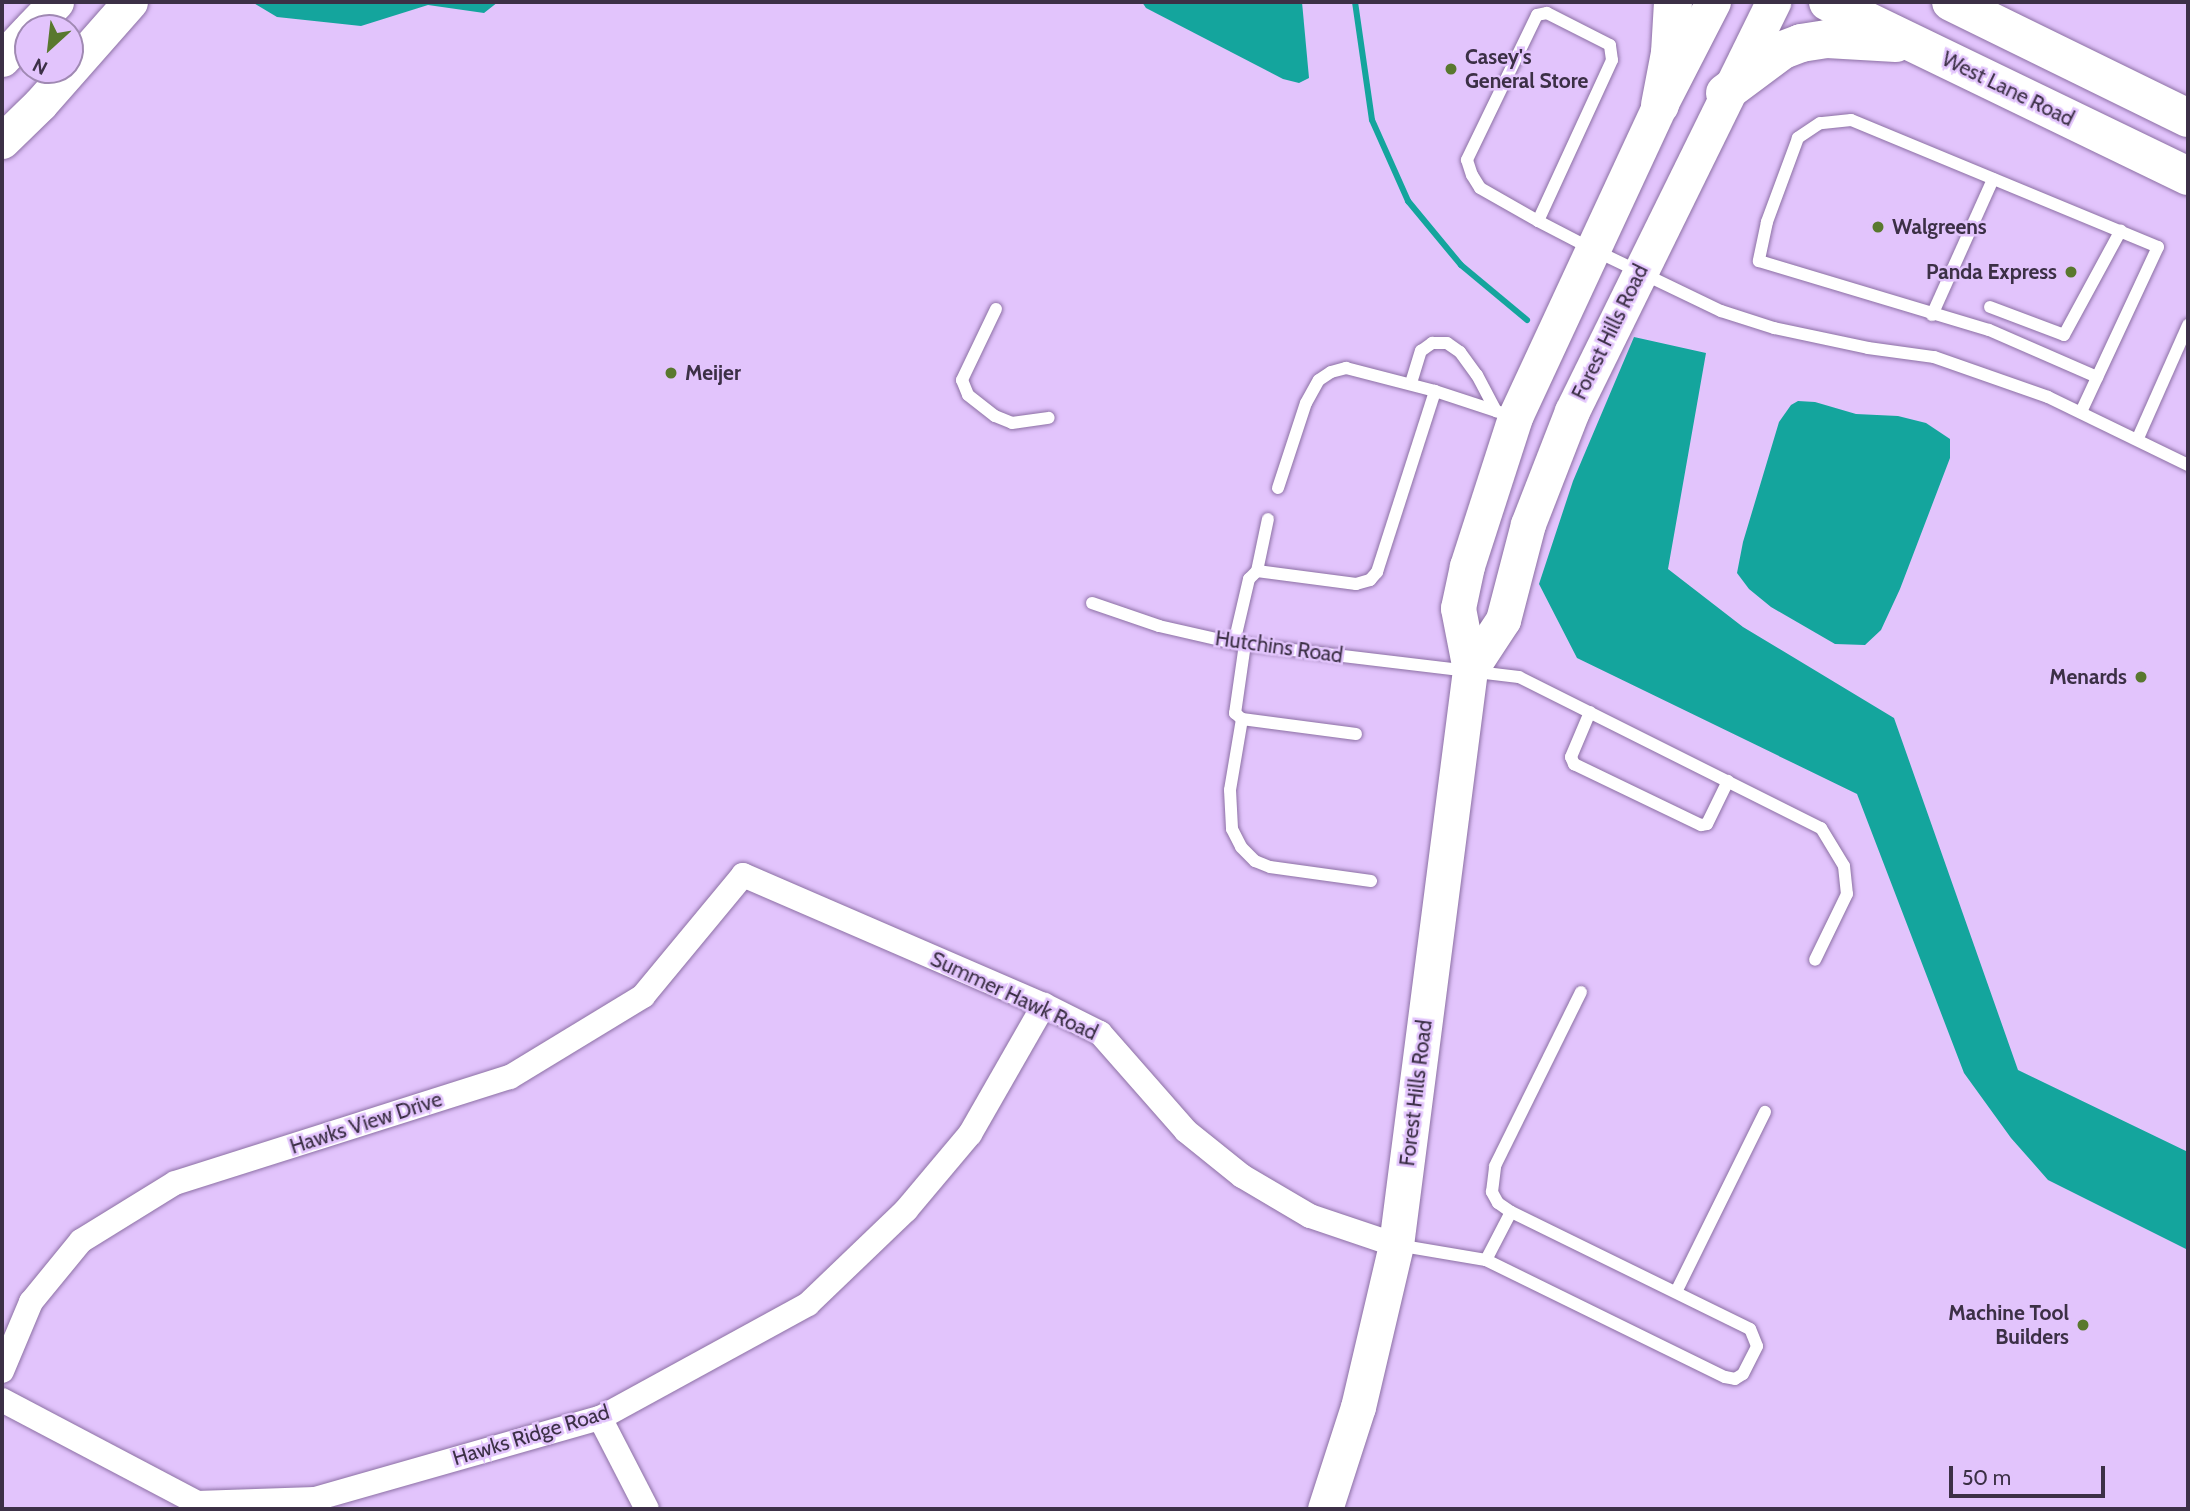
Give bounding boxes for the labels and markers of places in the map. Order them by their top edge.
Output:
place label: Casey's General Store [1465,44,1588,94]
marker: Casey's General Store [1443,61,1459,77]
place label: Walgreens [1892,214,1987,240]
marker: Walgreens [1870,219,1886,235]
place label: Panda Express [1926,259,2057,285]
marker: Panda Express [2063,264,2079,280]
place label: Meijer [685,360,741,386]
marker: Meijer [663,365,679,381]
place label: Menards [2049,664,2127,690]
marker: Menards [2133,669,2149,685]
place label: Machine Tool Builders [1948,1300,2069,1350]
marker: Machine Tool Builders [2075,1317,2091,1333]

